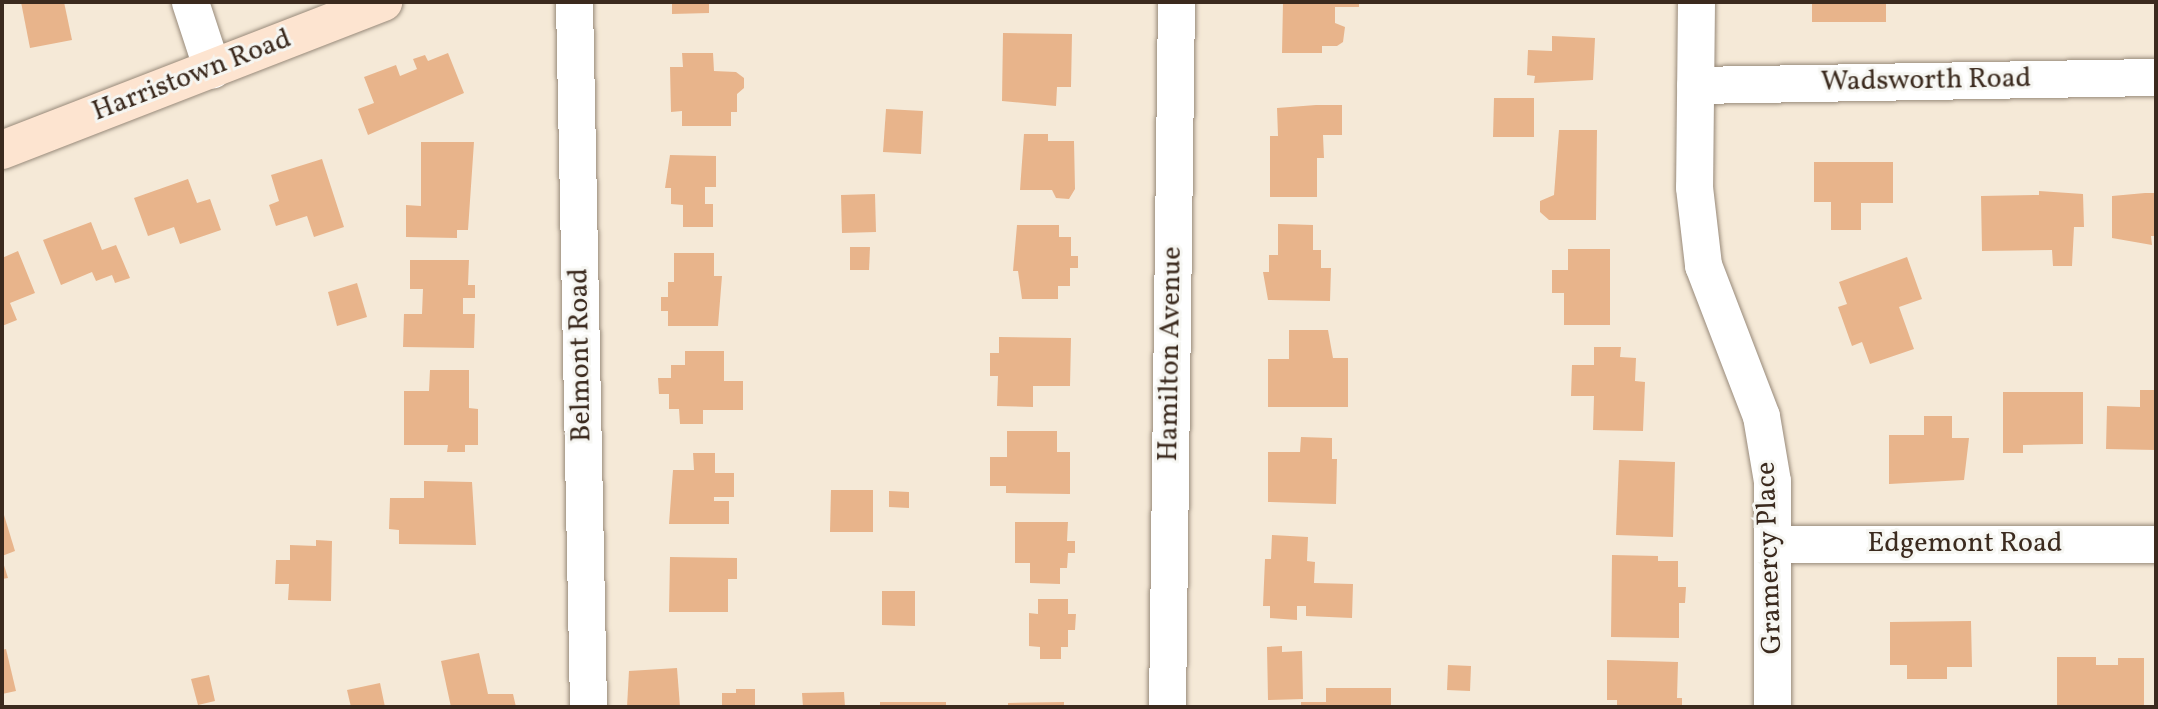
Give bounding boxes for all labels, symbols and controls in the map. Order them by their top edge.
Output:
street label: Harristown Road [88,23,296,129]
street label: Wadsworth Road [1820,62,2032,100]
street label: Hamilton Avenue [1152,246,1190,462]
street label: Belmont Road [563,268,599,442]
street label: Gramercy Place [1750,461,1790,655]
street label: Edgemont Road [1867,527,2063,561]

